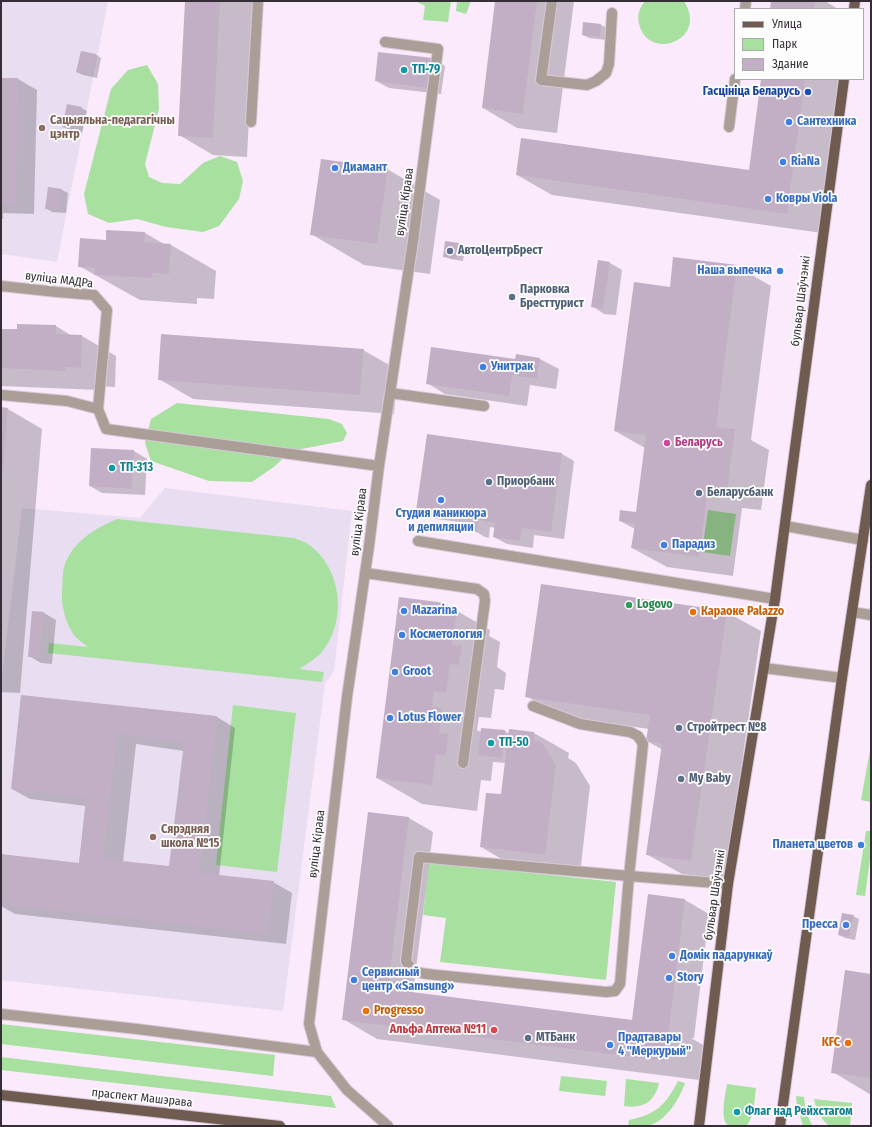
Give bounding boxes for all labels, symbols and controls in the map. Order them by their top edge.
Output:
legend [734,8,864,80]
text: Улица [772,17,802,31]
text: Парк [772,37,797,51]
text: Здание [772,57,808,71]
place label: ТП-79 [412,63,440,77]
marker: ТП-79 [399,65,409,75]
place label: Гасцініца Беларусь [703,85,800,99]
marker: Гасцініца Беларусь [803,87,813,97]
place label: Сацыяльна-педагагічны цэнтр [50,114,175,142]
place label: Сантехника [797,115,857,129]
marker: Сантехника [784,117,794,127]
marker: Сацыяльна-педагагічны цэнтр [37,123,47,133]
place label: RiaNa [791,155,820,169]
marker: RiaNa [778,157,788,167]
place label: Диамант [343,161,387,175]
marker: Диамант [330,163,340,173]
street label: вуліца Кірава [393,167,417,237]
place label: Ковры Viola [776,192,837,206]
marker: Ковры Viola [763,194,773,204]
place label: АвтоЦентрБрест [458,244,543,258]
marker: АвтоЦентрБрест [445,246,455,256]
street label: бульвар Шаўчэнкі [788,255,814,347]
place label: Наша выпечка [697,264,772,278]
marker: Наша выпечка [775,266,785,276]
street label: вуліца МАДРа [24,269,94,291]
place label: Парковка Бресттурист [520,283,584,311]
marker: Парковка Бресттурист [507,292,517,302]
place label: Унитрак [491,360,533,374]
marker: Унитрак [478,362,488,372]
place label: Беларусь [675,436,723,450]
marker: Беларусь [662,438,672,448]
place label: ТП-313 [120,461,153,475]
marker: ТП-313 [107,463,117,473]
place label: Приорбанк [497,475,555,489]
marker: Приорбанк [484,477,494,487]
place label: Беларусбанк [707,486,773,500]
street label: вуліца Кірава [348,487,370,557]
marker: Беларусбанк [694,488,704,498]
marker: Студия маникюра и депиляции [436,495,446,505]
place label: Студия маникюра и депиляции [396,507,486,535]
place label: Парадиз [672,538,715,552]
marker: Парадиз [659,540,669,550]
place label: Logovo [637,598,673,612]
marker: Logovo [624,600,634,610]
place label: Mazarina [412,604,457,618]
place label: Караоке Palazzo [701,605,784,619]
marker: Mazarina [399,606,409,616]
marker: Караоке Palazzo [688,607,698,617]
place label: Косметология [410,628,482,642]
marker: Косметология [397,630,407,640]
place label: Groot [403,665,431,679]
marker: Groot [390,667,400,677]
place label: Lotus Flower [398,711,461,725]
marker: Lotus Flower [385,713,395,723]
place label: Стройтрест №8 [687,721,767,735]
marker: Стройтрест №8 [674,723,684,733]
place label: ТП-50 [499,736,529,750]
marker: ТП-50 [486,738,496,748]
place label: My Baby [689,772,731,786]
marker: My Baby [676,774,686,784]
street label: вуліца Кірава [306,809,328,879]
place label: Сярэдняя школа №15 [161,823,220,851]
marker: Сярэдняя школа №15 [148,832,158,842]
place label: Планета цветов [773,838,853,852]
marker: Планета цветов [856,840,866,850]
street label: бульвар Шаўчэнкі [702,849,728,941]
place label: Пресса [802,918,838,932]
marker: Пресса [841,920,851,930]
place label: Домік падарункаў [680,949,773,963]
marker: Домік падарункаў [667,951,677,961]
place label: Сервисный центр «Samsung» [362,966,454,994]
place label: Story [677,971,704,985]
marker: Story [664,973,674,983]
marker: Сервисный центр «Samsung» [349,975,359,985]
place label: Progresso [374,1004,424,1018]
marker: Progresso [361,1006,371,1016]
place label: Альфа Аптека №11 [390,1023,486,1037]
marker: Альфа Аптека №11 [489,1025,499,1035]
place label: МТБанк [536,1031,575,1045]
place label: Прадтавары 4 "Меркурый" [618,1031,691,1059]
marker: МТБанк [523,1033,533,1043]
place label: KFC [822,1036,840,1050]
marker: KFC [843,1038,853,1048]
marker: Прадтавары 4 "Меркурый" [605,1040,615,1050]
street label: праспект Машэрава [91,1086,193,1110]
place label: Флаг над Рейхстагом [745,1105,853,1119]
marker: Флаг над Рейхстагом [732,1107,742,1117]

